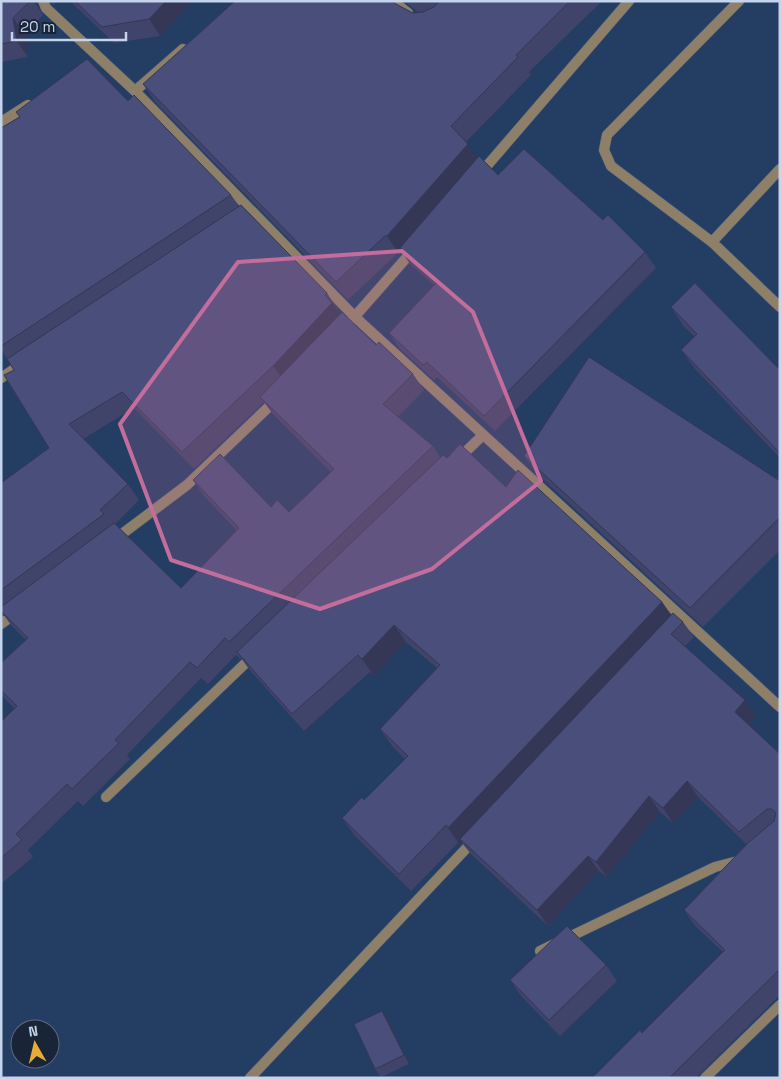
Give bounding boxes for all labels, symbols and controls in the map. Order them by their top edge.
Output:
scale bar [12,10,126,42]
text: 20 m [20,17,55,36]
north arrow [10,1019,60,1069]
text: N [27,1022,39,1041]

